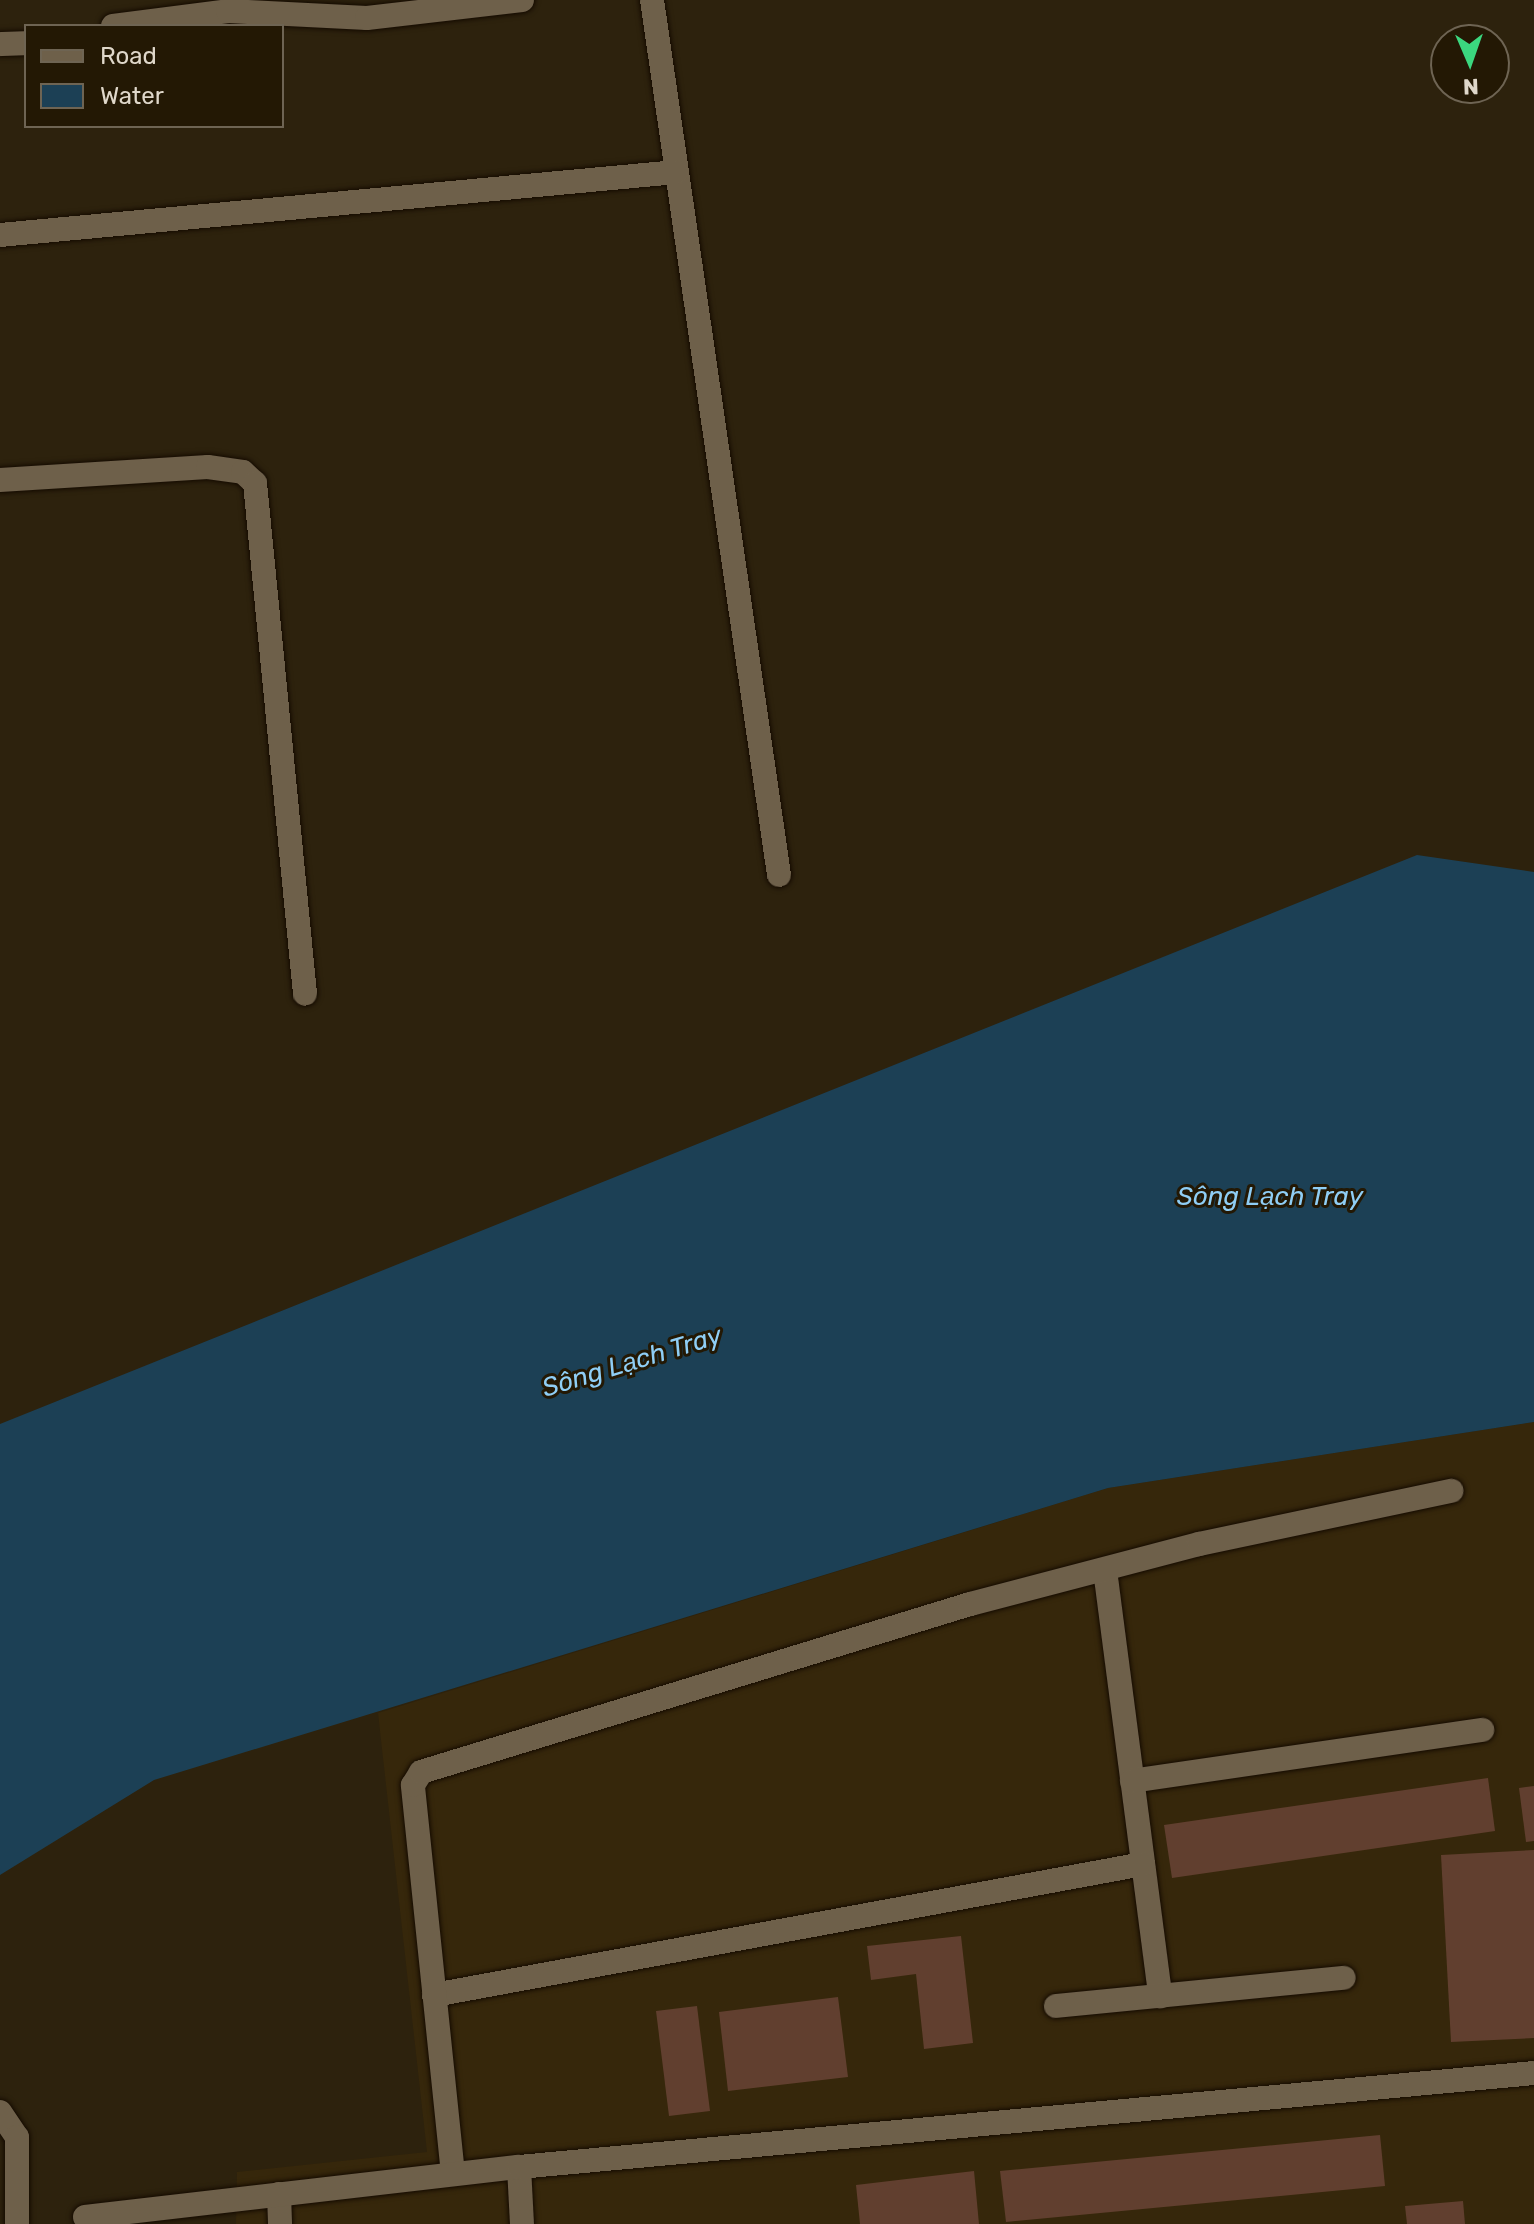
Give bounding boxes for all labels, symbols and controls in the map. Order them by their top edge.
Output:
legend [24,24,284,128]
north arrow [1430,24,1510,104]
text: Road [100,42,157,70]
text: N [1462,73,1479,100]
text: Water [100,82,164,110]
water label: Sông Lạch Tray [1176,1181,1364,1213]
water label: Sông Lạch Tray [538,1320,726,1404]

